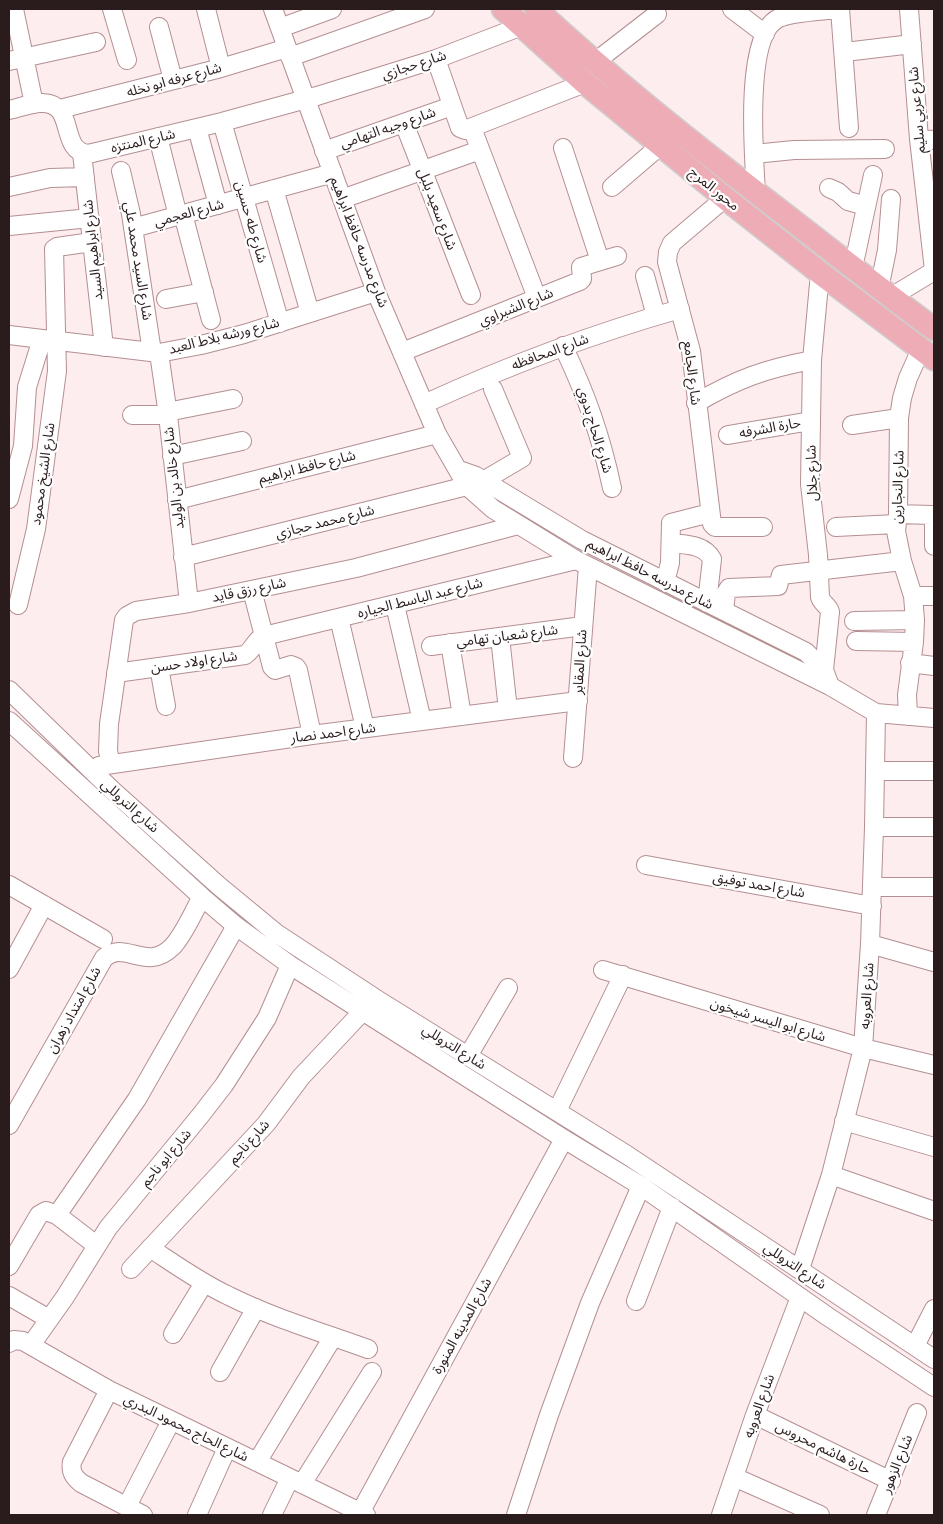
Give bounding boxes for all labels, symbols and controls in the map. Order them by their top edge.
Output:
street label: شارع حجازي [380,47,448,83]
street label: شارع عرفه ابو نخله [125,59,223,101]
street label: شارع عربي سليم [905,66,929,154]
street label: شارع وجيه التهامي [338,104,438,152]
street label: شارع المنتزه [109,125,177,157]
street label: محور المرج [685,164,743,214]
street label: شارع سعيد بلبل [414,166,460,252]
street label: شارع مدرسه حافظ ابراهيم [326,174,392,310]
street label: شارع طه حسين [231,179,271,265]
street label: شارع العجمي [152,196,226,230]
street label: شارع ابراهيم السيد [79,199,107,301]
street label: شارع السيد محمد علي [120,200,156,322]
street label: شارع الشبراوي [476,284,556,330]
street label: شارع ورشه بلاط العبد [167,314,281,358]
street label: شارع المحافظه [509,330,591,374]
street label: شارع الجامع [680,340,704,406]
street label: شارع الحاج بدوي [574,385,616,475]
street label: حارة الشرفه [738,414,802,442]
street label: شارع الشيخ محمود [27,422,59,526]
street label: شارع خالد بن الوليد [160,426,188,530]
street label: شارع جلال [803,445,821,501]
street label: شارع حافظ ابراهيم [257,447,357,487]
street label: شارع النجارين [888,450,908,524]
street label: شارع محمد حجازي [274,502,376,542]
street label: شارع مدرسه حافظ ابراهيم [584,535,716,613]
street label: شارع رزق قايد [210,574,288,606]
street label: شارع عبد الباسط الجياره [356,574,484,622]
street label: شارع شعبان تهامي [455,621,559,651]
street label: شارع المقابر [569,629,591,695]
street label: شارع اولاد حسن [150,648,238,676]
street label: شارع احمد نصار [289,719,377,747]
street label: شارع التروللي [98,776,162,836]
street label: شارع احمد توفيق [712,869,806,901]
street label: شارع العروبه [856,962,878,1030]
street label: شارع امتداد زهران [43,964,105,1056]
street label: شارع ابو اليسر شيخون [708,994,828,1046]
street label: شارع التروللي [419,1021,489,1073]
street label: شارع ناجم [225,1116,273,1168]
street label: شارع ابو ناجم [137,1126,195,1190]
street label: شارع التروللي [760,1239,830,1293]
street label: شارع المدينه المنورة [429,1275,495,1377]
street label: شارع العروبه [740,1372,778,1440]
street label: شارع الحاج محمود البدري [121,1390,251,1466]
street label: حارة هاشم محروس [773,1418,873,1478]
street label: شارع الزهور [878,1432,916,1496]

